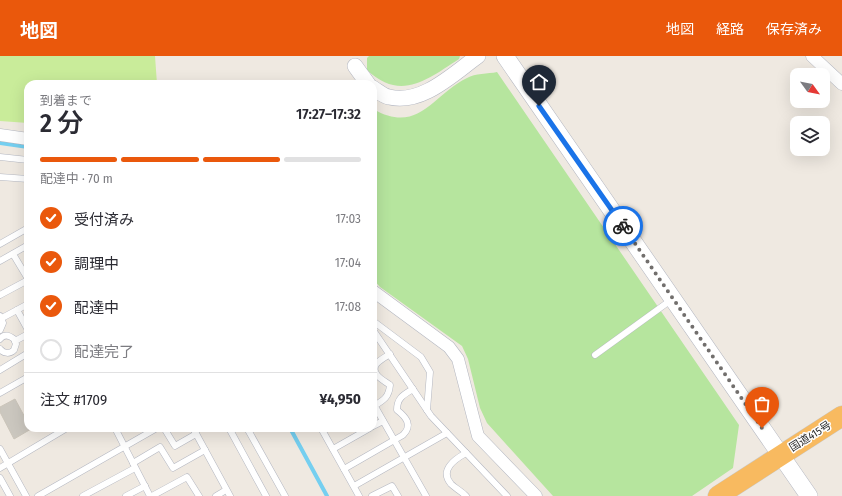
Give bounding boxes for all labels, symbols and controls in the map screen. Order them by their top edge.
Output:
text: 地図 [20,19,58,42]
text: 地図 [666,21,694,38]
text: 経路 [716,21,744,38]
text: 保存済み [766,21,822,38]
pin [522,65,556,106]
north arrow [790,68,830,108]
map controls [790,68,830,156]
icon: home [528,71,550,93]
text: 到着まで [40,93,92,108]
text: 17:27–17:32 [296,105,361,123]
text: 2 分 [40,108,84,139]
button: layers [790,116,830,156]
text: 配達中 · 70 m [40,171,113,186]
courier [603,206,643,246]
icon: check [40,207,62,229]
text: 受付済み [74,211,134,229]
text: 17:03 [335,211,361,226]
icon: bike [612,215,634,237]
icon: check [40,251,62,273]
text: 調理中 [74,255,119,273]
text: 17:04 [335,255,361,270]
icon: check [40,295,62,317]
text: 配達中 [74,299,119,317]
text: 17:08 [335,299,361,314]
text: 配達完了 [74,343,134,361]
pin [745,387,779,428]
text: ¥4,950 [319,390,361,408]
text: 注文 #1709 [40,391,107,409]
icon: bag [751,393,773,415]
street label: 国道415号 [787,418,834,454]

